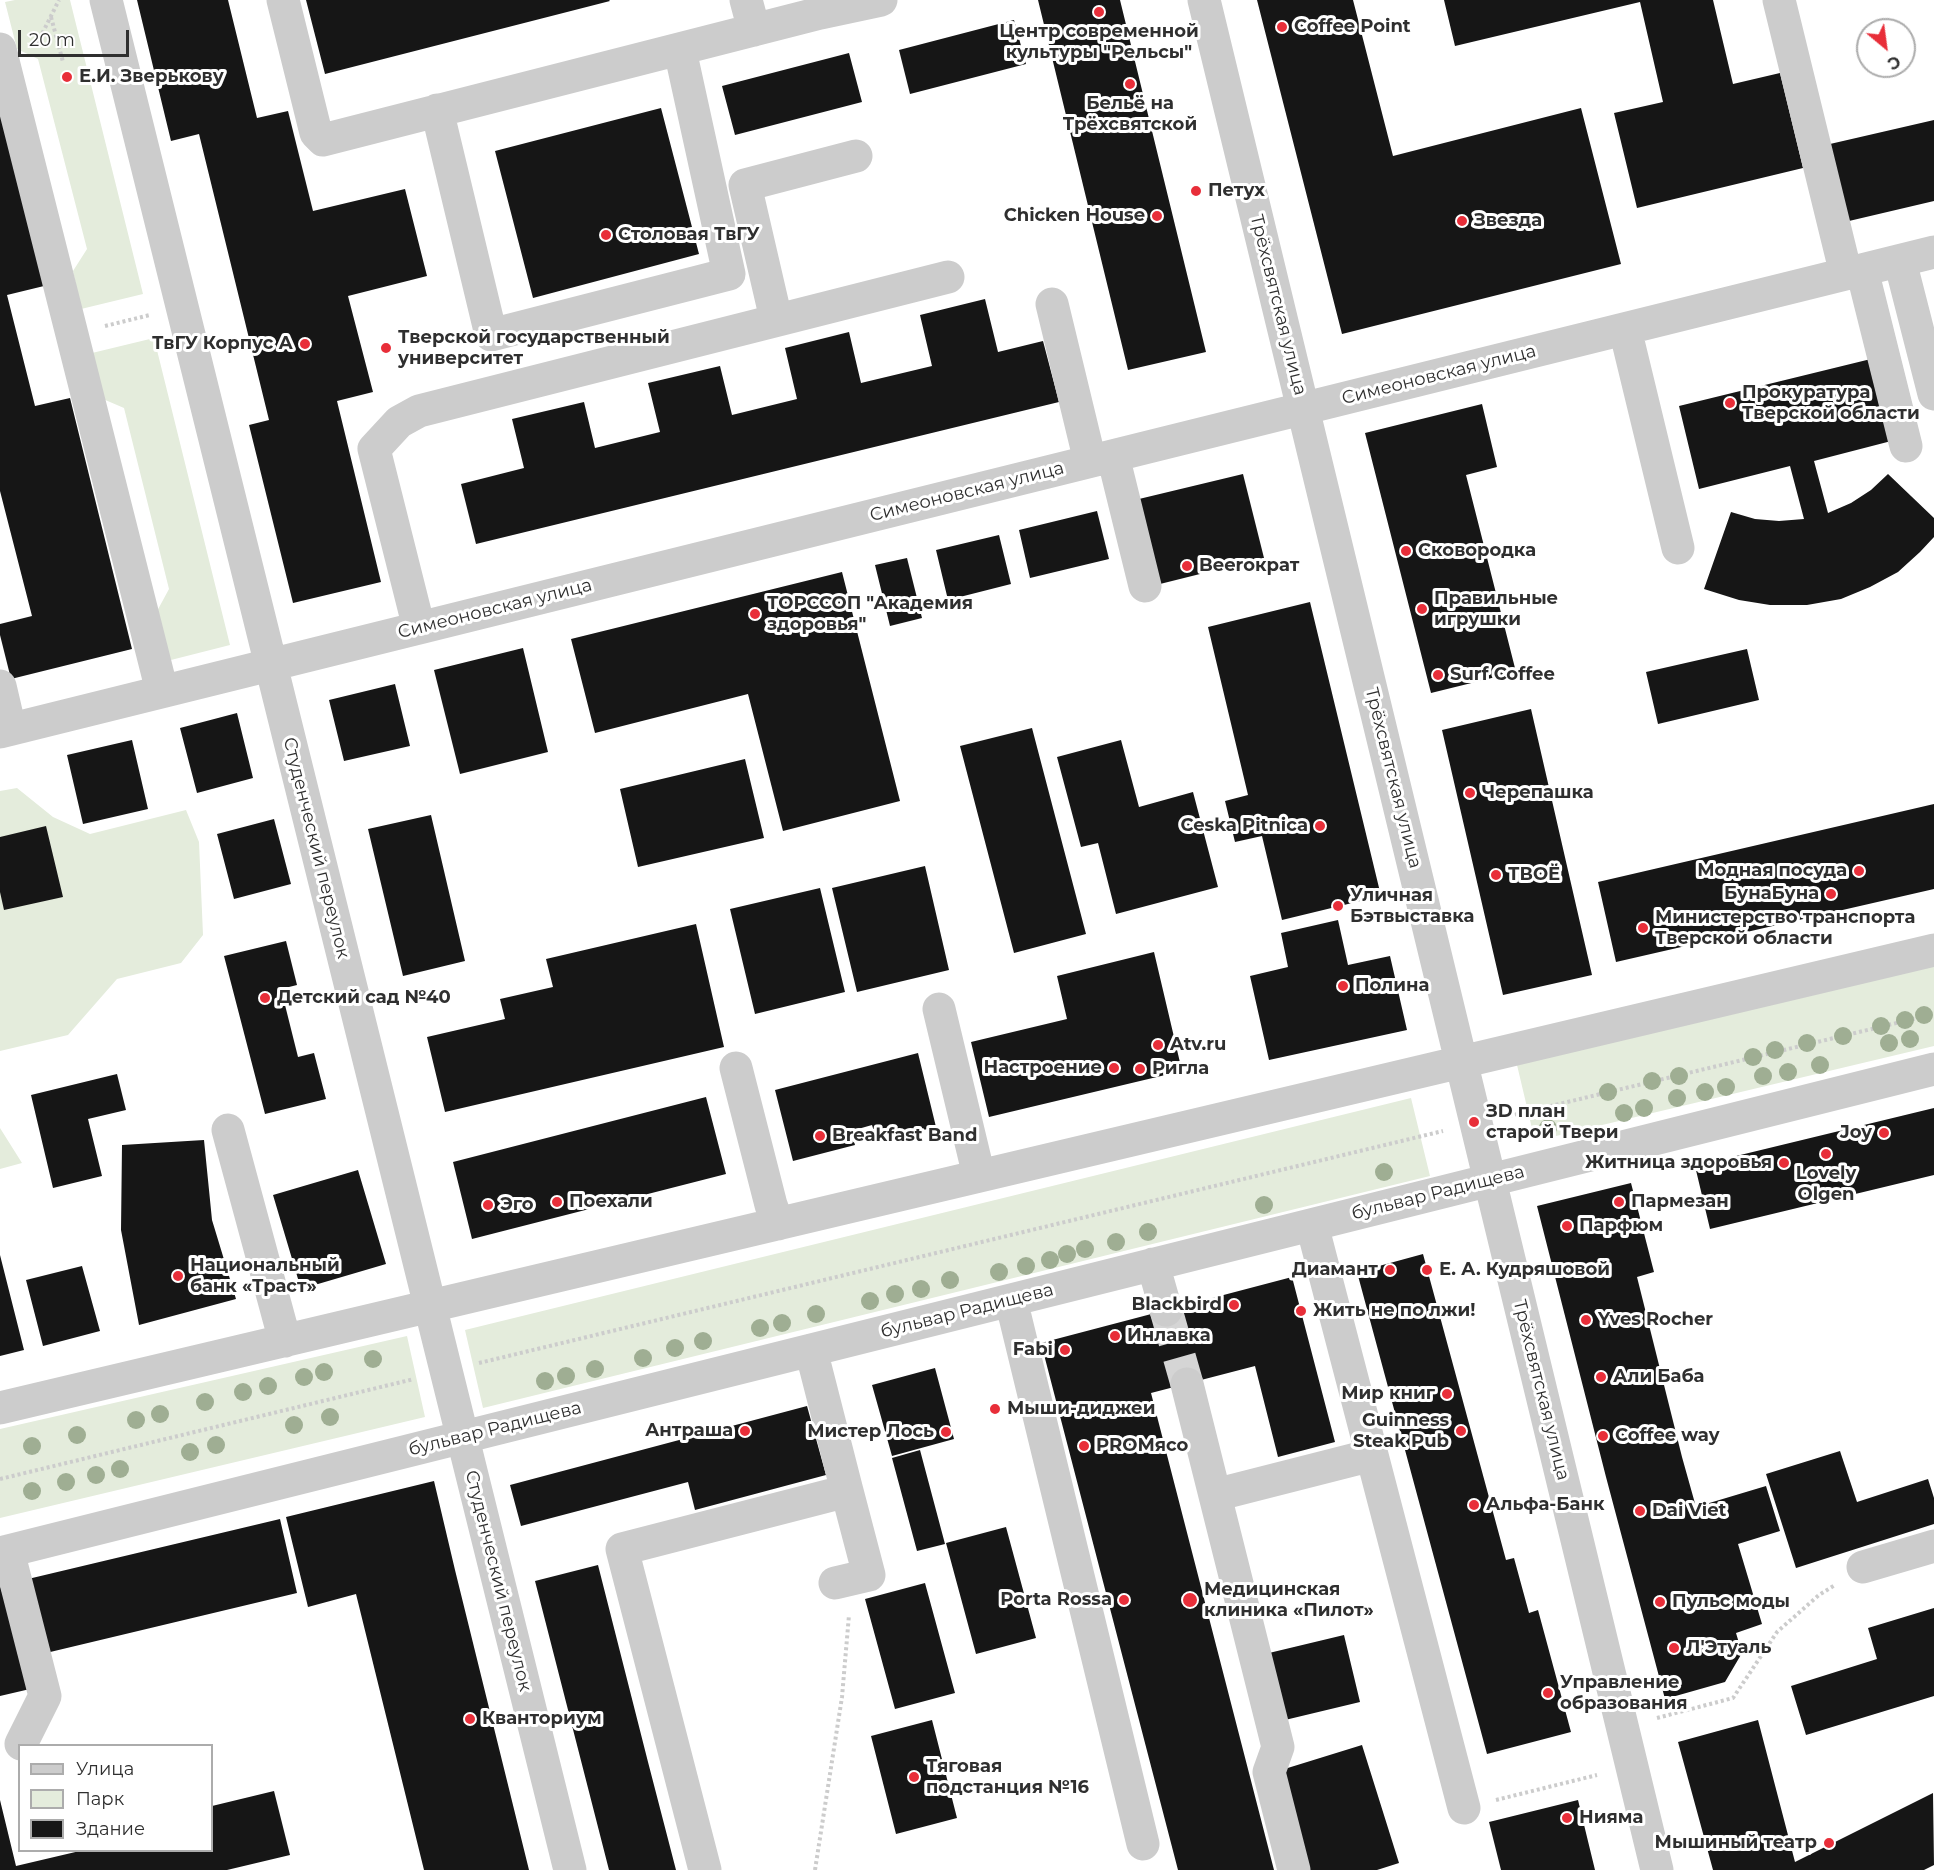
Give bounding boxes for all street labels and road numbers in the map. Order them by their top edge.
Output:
street label: Трёхсвятская улица [1245,212,1311,398]
street label: Симеоновская улица [1340,340,1538,410]
street label: Симеоновская улица [868,457,1066,527]
street label: Симеоновская улица [396,574,594,644]
street label: Трёхсвятская улица [1360,685,1426,871]
street label: Студенческий переулок [278,735,354,961]
street label: бульвар Радищева [1349,1161,1527,1225]
street label: бульвар Радищева [878,1279,1056,1343]
street label: Трёхсвятская улица [1508,1297,1574,1483]
street label: бульвар Радищева [406,1397,584,1461]
street label: Студенческий переулок [460,1468,536,1694]

